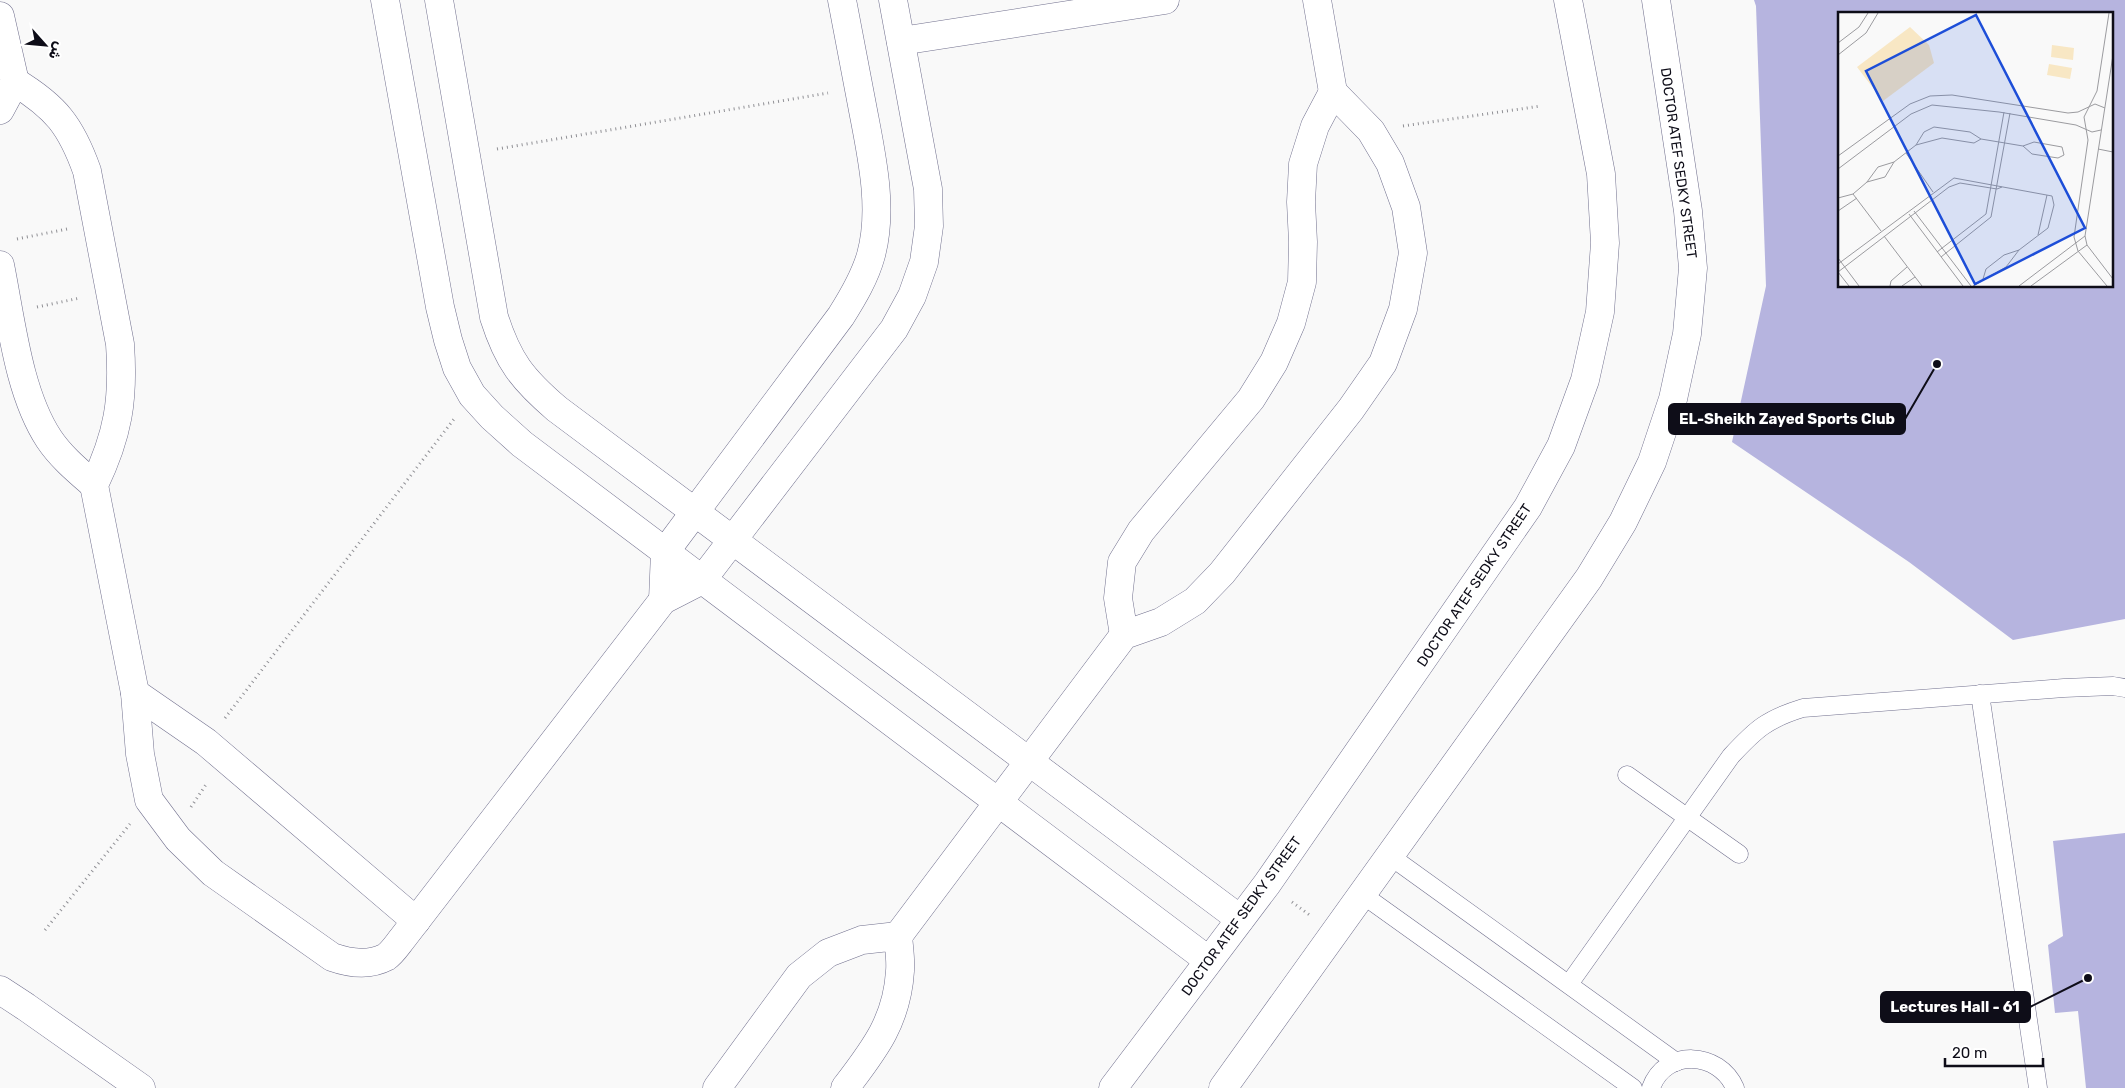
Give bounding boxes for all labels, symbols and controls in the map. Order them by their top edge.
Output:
inset map [1838,12,2112,288]
north arrow [20,20,70,70]
text: ش [44,39,68,63]
street label: DOCTOR ATEF SEDKY STREET [1657,66,1700,260]
callout: EL-Sheikh Zayed Sports Club [1669,404,1905,434]
text: EL-Sheikh Zayed Sports Club [1679,410,1895,428]
street label: DOCTOR ATEF SEDKY STREET [1414,501,1535,670]
street label: DOCTOR ATEF SEDKY STREET [1178,833,1305,999]
callout: Lectures Hall - 61 [1881,992,2030,1022]
text: Lectures Hall - 61 [1890,998,2020,1016]
scale bar [1945,1036,2042,1068]
text: 20 m [1952,1044,1987,1062]

